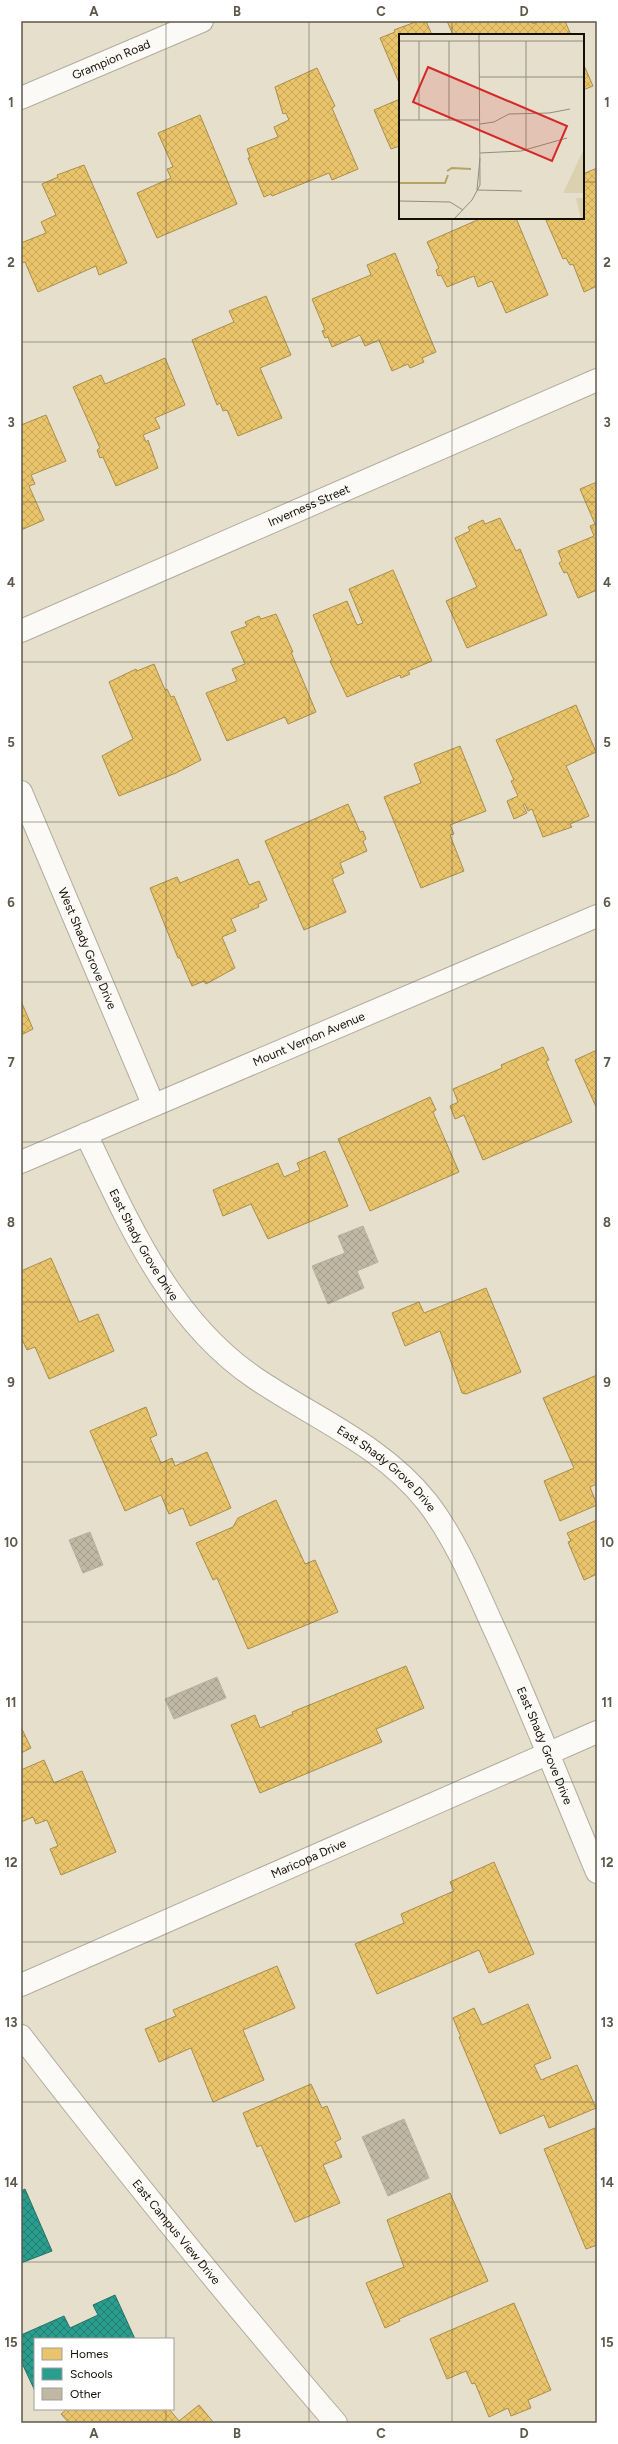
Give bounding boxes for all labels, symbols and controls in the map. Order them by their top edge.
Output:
text: A [89,4,99,19]
text: B [233,4,241,19]
text: C [376,4,386,19]
text: D [519,4,529,19]
inset map [399,34,584,219]
street label: Grampion Road [70,37,152,82]
text: 1 [8,95,14,110]
text: 1 [604,95,610,110]
text: 2 [7,255,15,270]
text: 2 [603,255,611,270]
text: 3 [7,415,15,430]
text: 3 [603,415,611,430]
street label: Inverness Street [266,481,352,529]
text: 4 [7,575,15,590]
text: 4 [603,575,611,590]
text: 5 [7,735,15,750]
text: 5 [603,735,611,750]
street label: West Shady Grove Drive [55,886,119,1012]
text: 6 [7,895,15,910]
text: 6 [603,895,611,910]
street label: Mount Vernon Avenue [251,1009,367,1069]
text: 7 [7,1055,15,1070]
text: 7 [603,1055,611,1070]
street label: East Shady Grove Drive [106,1187,182,1304]
text: 8 [7,1215,15,1230]
text: 8 [603,1215,611,1230]
text: 9 [7,1375,15,1390]
text: 9 [603,1375,611,1390]
street label: East Shady Grove Drive [334,1423,439,1515]
text: 10 [4,1535,18,1550]
text: 10 [600,1535,614,1550]
street label: East Shady Grove Drive [514,1685,575,1807]
text: 11 [6,1695,16,1710]
text: 11 [602,1695,612,1710]
street label: Maricopa Drive [269,1836,349,1881]
text: 12 [4,1855,18,1870]
text: 12 [600,1855,614,1870]
text: 13 [5,2015,17,2030]
text: 13 [601,2015,613,2030]
text: 14 [4,2175,18,2190]
text: 14 [600,2175,614,2190]
street label: East Campus View Drive [129,2177,223,2288]
text: 15 [4,2335,18,2350]
text: 15 [600,2335,614,2350]
legend [34,2338,174,2410]
text: Homes [70,2347,109,2361]
text: Schools [70,2367,113,2381]
text: Other [70,2387,101,2401]
text: A [89,2426,99,2441]
text: B [233,2426,241,2441]
text: C [376,2426,386,2441]
text: D [519,2426,529,2441]

